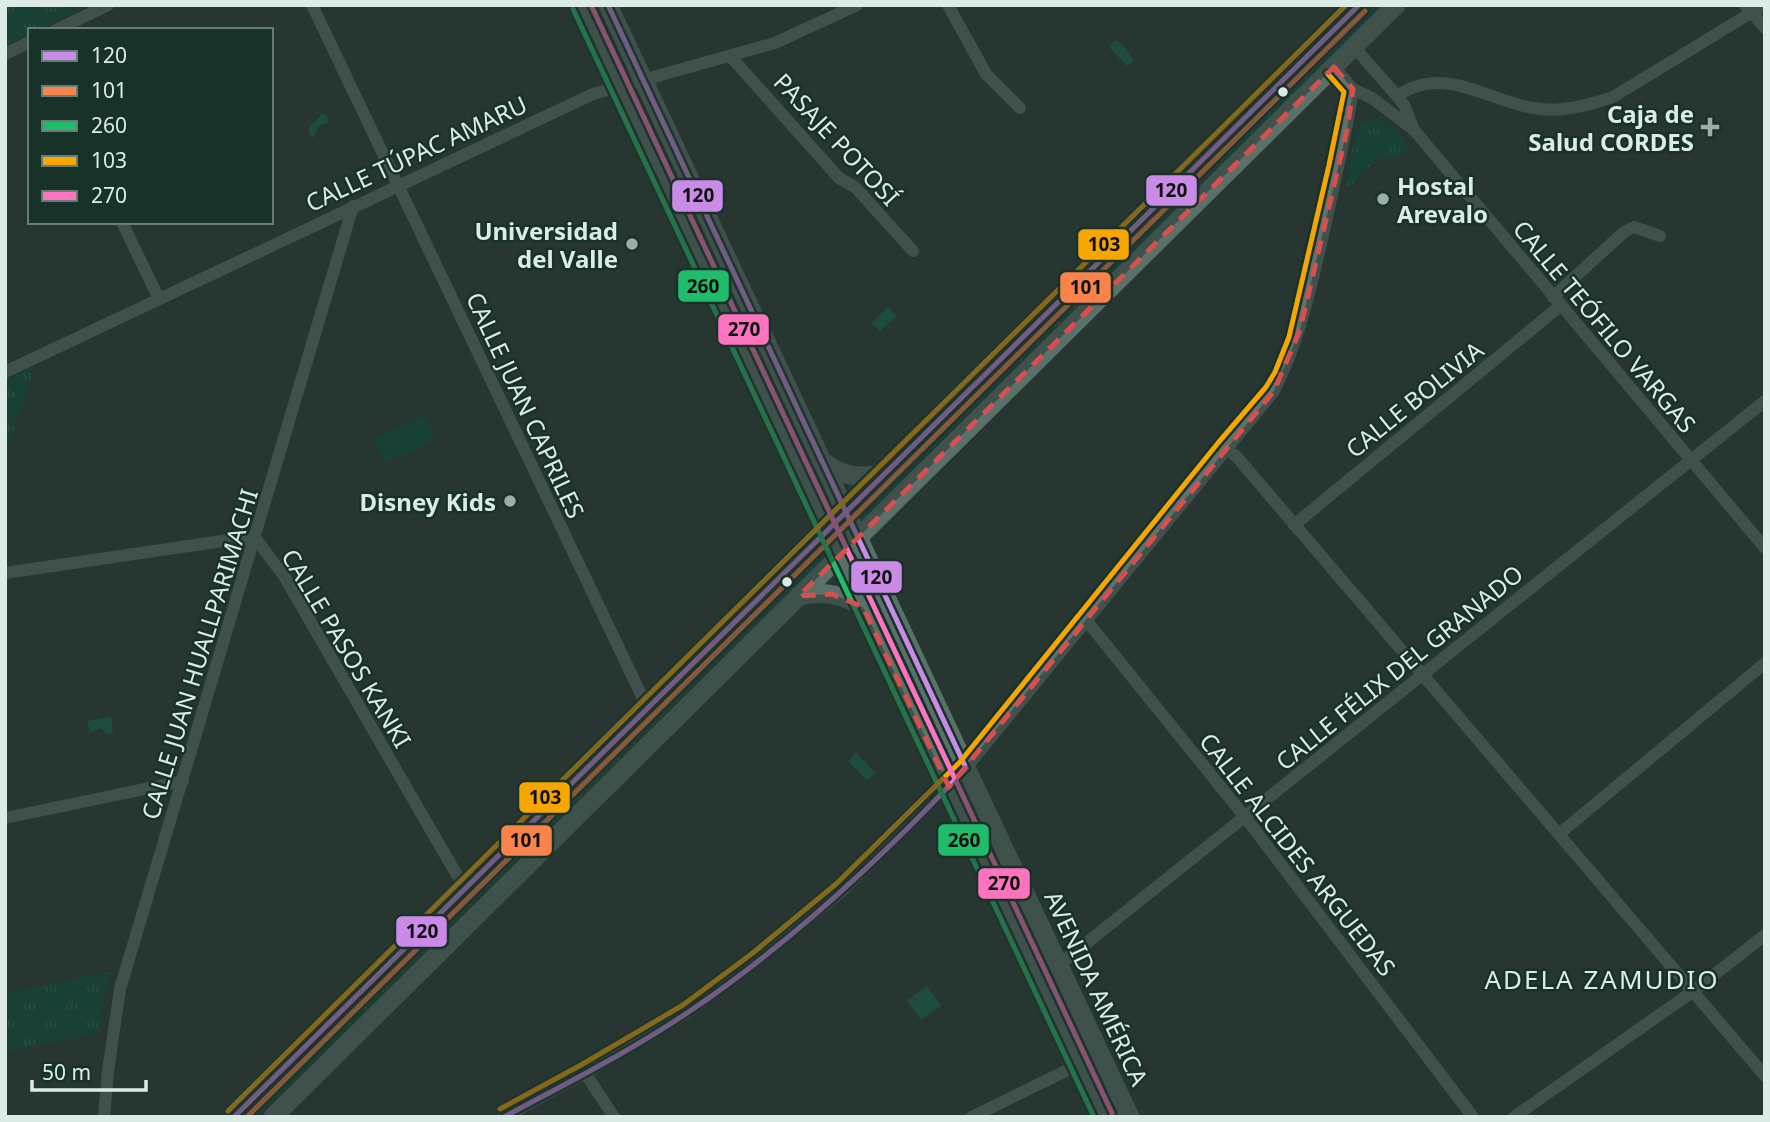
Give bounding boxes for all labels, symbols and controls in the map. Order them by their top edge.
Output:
legend [28,28,273,224]
text: 120 [91,41,127,69]
street label: PASAJE POTOSÍ [767,66,907,212]
text: 101 [91,76,127,104]
unlabelled marker [1276,85,1290,99]
street label: CALLE TÚPAC AMARU [300,87,532,219]
place label: Caja de Salud CORDES [1528,97,1694,158]
text: 260 [91,111,127,139]
marker: Caja de Salud CORDES [1700,117,1720,137]
text: 103 [91,146,127,174]
place label: Hostal Arevalo [1397,169,1488,230]
line badge: 120 [1145,174,1198,207]
text: 120 [1155,177,1187,203]
line badge: 120 [671,179,724,213]
text: 270 [91,181,127,209]
text: 120 [682,182,714,208]
marker: Hostal Arevalo [1375,191,1391,207]
street label: CALLE TEÓFILO VARGAS [1506,213,1704,439]
place label: Universidad del Valle [474,214,618,275]
line badge: 103 [1077,228,1130,261]
text: 103 [1088,231,1120,257]
marker: Universidad del Valle [624,236,640,252]
line badge: 260 [677,269,730,303]
line badge: 101 [1059,271,1112,304]
text: 260 [687,273,719,299]
text: 101 [1070,274,1102,300]
street label: CALLE JUAN CAPRILES [459,287,593,523]
line badge: 270 [717,313,770,346]
text: 270 [728,316,760,342]
street label: CALLE BOLIVIA [1338,333,1490,465]
street label: CALLE JUAN HUALLPARIMACHI [133,485,265,823]
place label: Disney Kids [359,485,496,518]
marker: Disney Kids [502,493,518,509]
street label: CALLE PASOS KANKI [274,542,420,754]
street label: CALLE FÉLIX DEL GRANADO [1268,557,1530,777]
line badge: 120 [850,560,903,594]
text: 120 [860,564,892,590]
unlabelled marker [780,575,794,589]
street label: CALLE ALCIDES ARGUEDAS [1193,725,1403,983]
line badge: 103 [518,781,571,814]
text: 103 [529,784,561,810]
line badge: 260 [937,823,990,857]
line badge: 101 [500,824,553,857]
text: 101 [510,827,542,853]
text: 260 [948,827,980,853]
line badge: 270 [977,867,1031,900]
text: 270 [988,870,1020,896]
street label: AVENIDA AMÉRICA [1037,885,1157,1091]
line badge: 120 [395,915,448,948]
text: 120 [406,918,438,944]
district label: ADELA ZAMUDIO [1484,961,1720,997]
scale bar [32,1048,145,1092]
text: 50 m [42,1058,91,1086]

